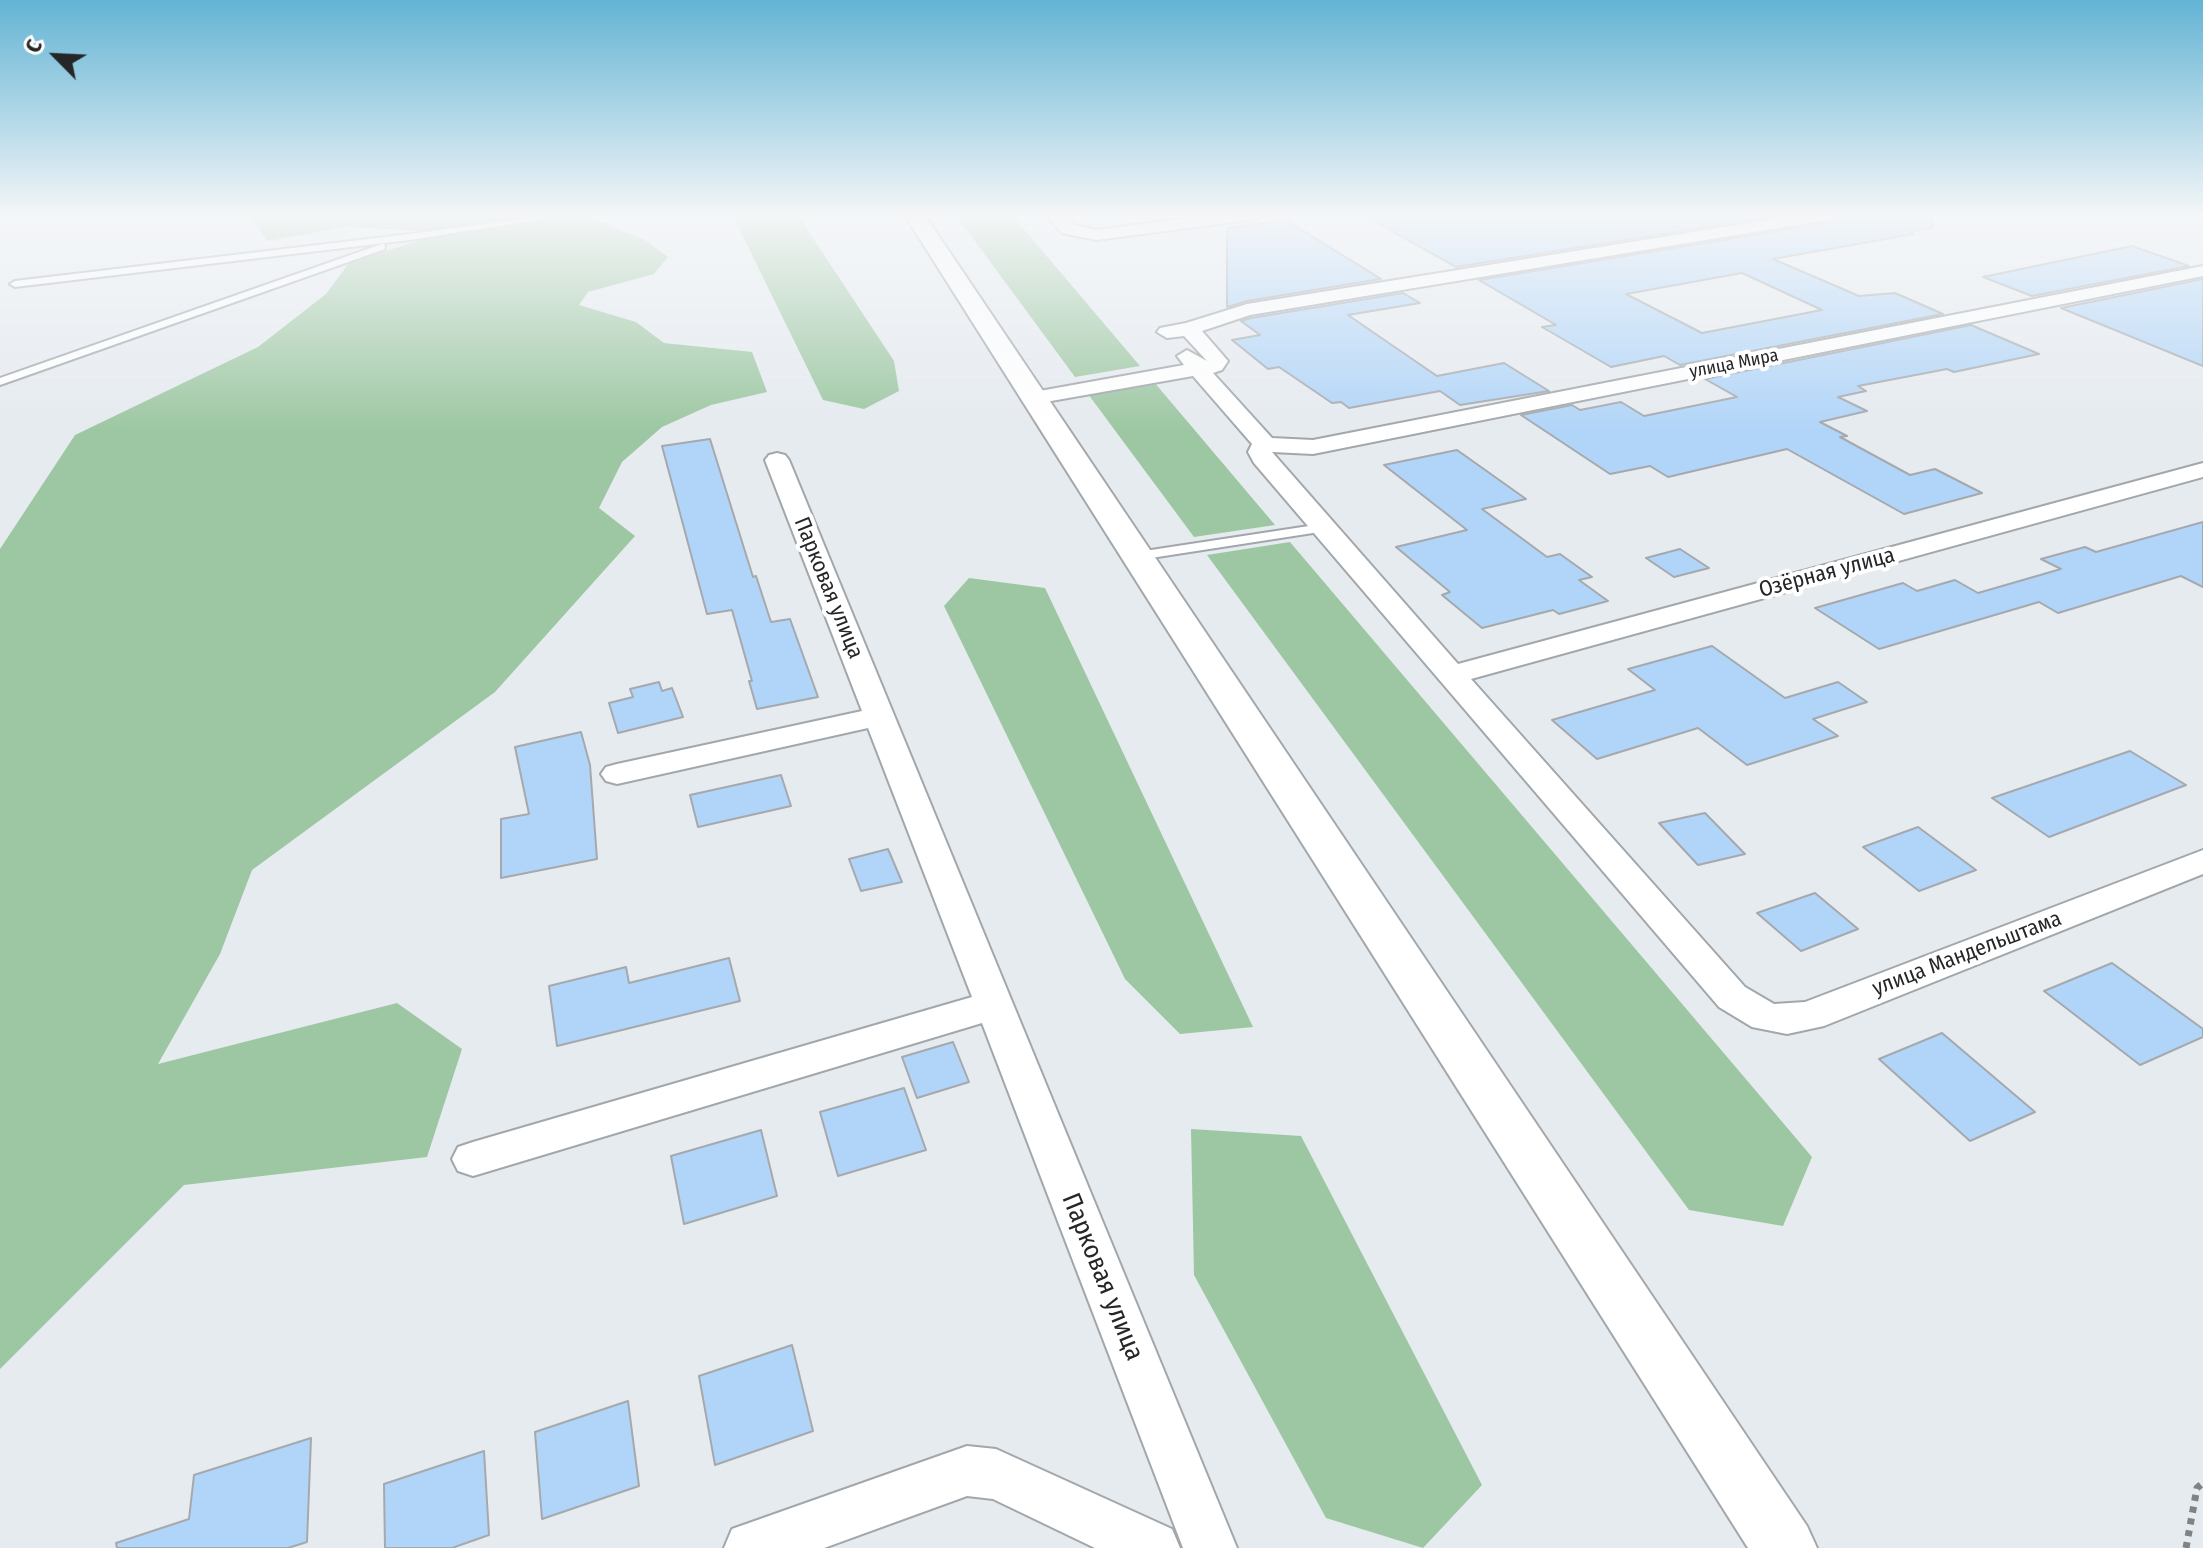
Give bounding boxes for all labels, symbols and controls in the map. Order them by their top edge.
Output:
north arrow [16,16,96,96]
text: С [19,35,48,57]
street label: улица Мира [1688,345,1780,383]
street label: Парковая улица [788,513,868,663]
street label: Озёрная улица [1756,542,1898,604]
street label: улица Мандельштама [1869,906,2065,1002]
street label: Парковая улица [1054,1189,1150,1365]

